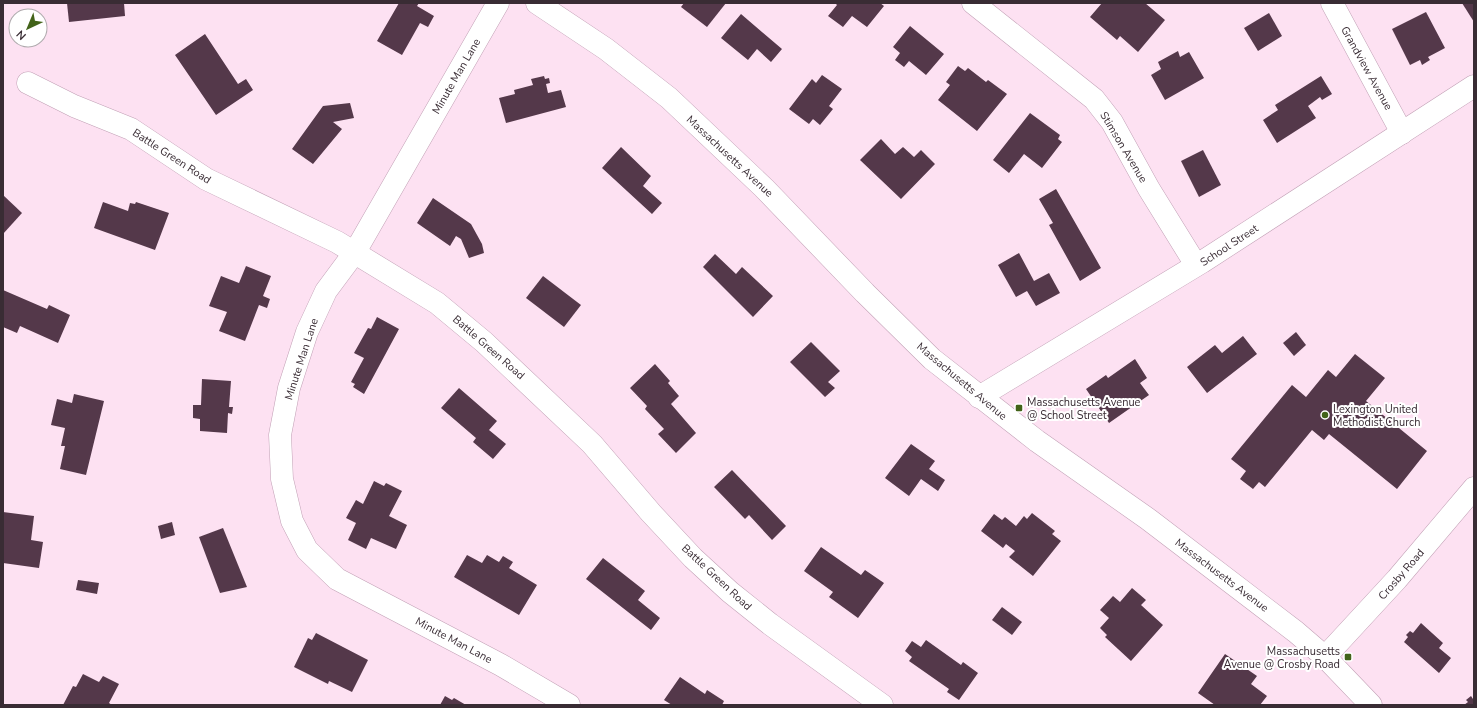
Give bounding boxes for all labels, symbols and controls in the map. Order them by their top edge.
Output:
north arrow [8,8,48,48]
street label: Grandview Avenue [1337,24,1396,113]
text: N [13,27,30,43]
street label: Minute Man Lane [429,36,484,117]
street label: Stimson Avenue [1096,109,1151,186]
street label: Massachusetts Avenue [683,112,776,201]
street label: Battle Green Road [130,125,214,187]
street label: School Street [1197,221,1261,270]
street label: Battle Green Road [449,312,528,383]
street label: Minute Man Lane [281,316,322,402]
street label: Massachusetts Avenue [913,339,1010,424]
place label: Massachusetts Avenue @ School Street [1027,395,1141,423]
place label: Lexington United Methodist Church [1333,402,1420,430]
marker: Massachusetts Avenue @ School Street [1014,403,1024,413]
marker: Lexington United Methodist Church [1320,410,1330,420]
street label: Massachusetts Avenue [1172,535,1272,616]
street label: Battle Green Road [678,541,755,614]
street label: Crosby Road [1375,546,1428,603]
street label: Minute Man Lane [413,614,495,667]
place label: Massachusetts Avenue @ Crosby Road [1223,644,1340,672]
marker: Massachusetts Avenue @ Crosby Road [1343,652,1353,662]

